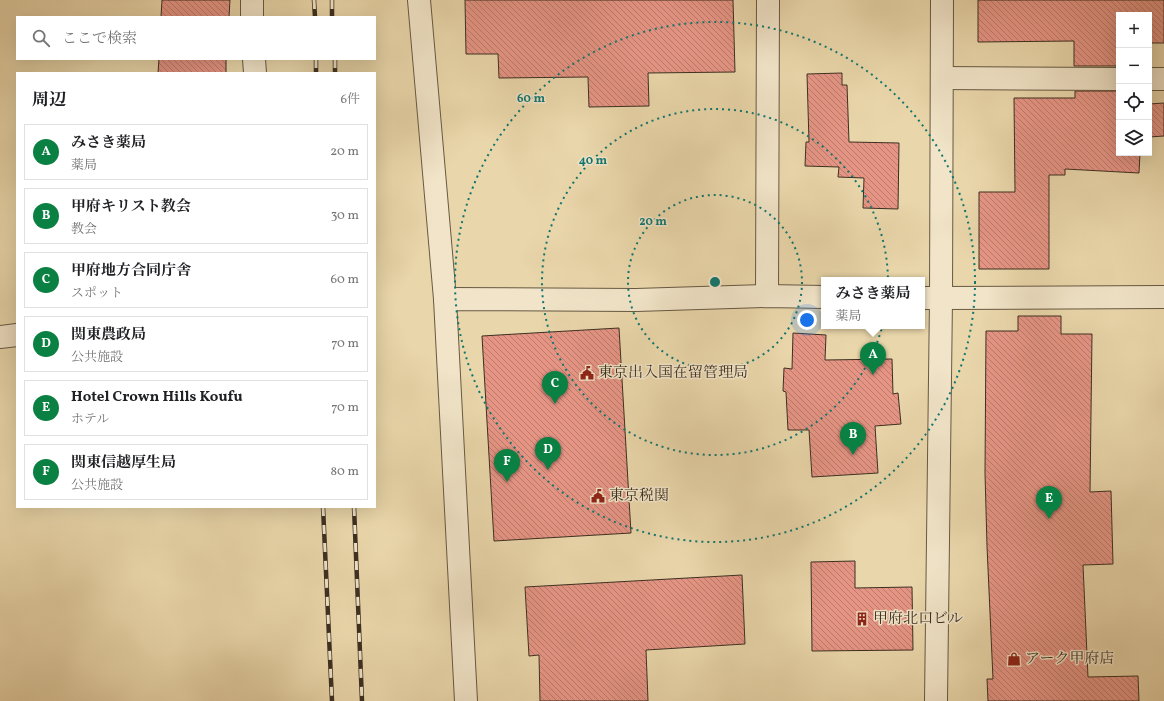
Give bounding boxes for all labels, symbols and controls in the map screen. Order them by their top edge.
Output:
map controls [1116,12,1152,156]
button: + [1116,12,1152,48]
search box [16,16,376,60]
icon: search [30,27,52,49]
text: ここで検索 [62,29,137,50]
button: − [1116,48,1152,84]
button: locate [1116,84,1152,120]
text: 周辺 [32,89,66,112]
text: 6件 [340,91,360,109]
text: 60 m [517,91,545,107]
button: layers [1116,120,1152,156]
text: みさき薬局 [71,133,146,154]
text: A [41,143,51,161]
text: 20 m [330,143,359,161]
text: 40 m [579,153,608,169]
text: 薬局 [71,157,97,175]
text: 甲府キリスト教会 [71,197,191,218]
text: B [42,207,50,225]
text: 30 m [331,207,359,225]
text: 20 m [639,214,667,230]
text: 教会 [71,221,97,239]
text: 甲府地方合同庁舎 [71,261,191,282]
text: C [42,271,50,289]
text: 60 m [331,271,359,289]
centre of rings [708,275,722,289]
popup [821,277,925,329]
text: みさき薬局 [835,284,911,305]
text: スポット [71,285,123,303]
text: 薬局 [835,308,862,326]
your location [797,310,817,330]
text: 関東農政局 [71,325,146,346]
text: D [41,335,51,353]
text: 70 m [331,335,359,353]
pin: A [860,342,886,375]
text: 公共施設 [71,349,123,367]
place label: 東京出入国在留管理局 [598,363,748,384]
public building icon: 東京出入国在留管理局 [579,365,595,381]
pin: C [542,371,568,404]
text: Hotel Crown Hills Koufu [71,387,243,408]
text: E [42,399,50,417]
text: 70 m [331,399,359,417]
text: ホテル [71,411,109,429]
pin: B [840,422,866,455]
pin: D [535,437,561,470]
pin: F [494,449,520,482]
text: 関東信越厚生局 [71,453,176,474]
text: F [42,463,50,481]
text: 80 m [330,463,359,481]
text: 公共施設 [71,477,123,495]
place label: 東京税関 [609,486,669,507]
pin: E [1036,486,1062,519]
public building icon: 東京税関 [590,488,606,504]
place label: 甲府北口ビル [873,609,963,630]
building icon: 甲府北口ビル [854,611,870,627]
place label: アーク甲府店 [1025,649,1115,670]
shop icon: アーク甲府店 [1006,651,1022,667]

